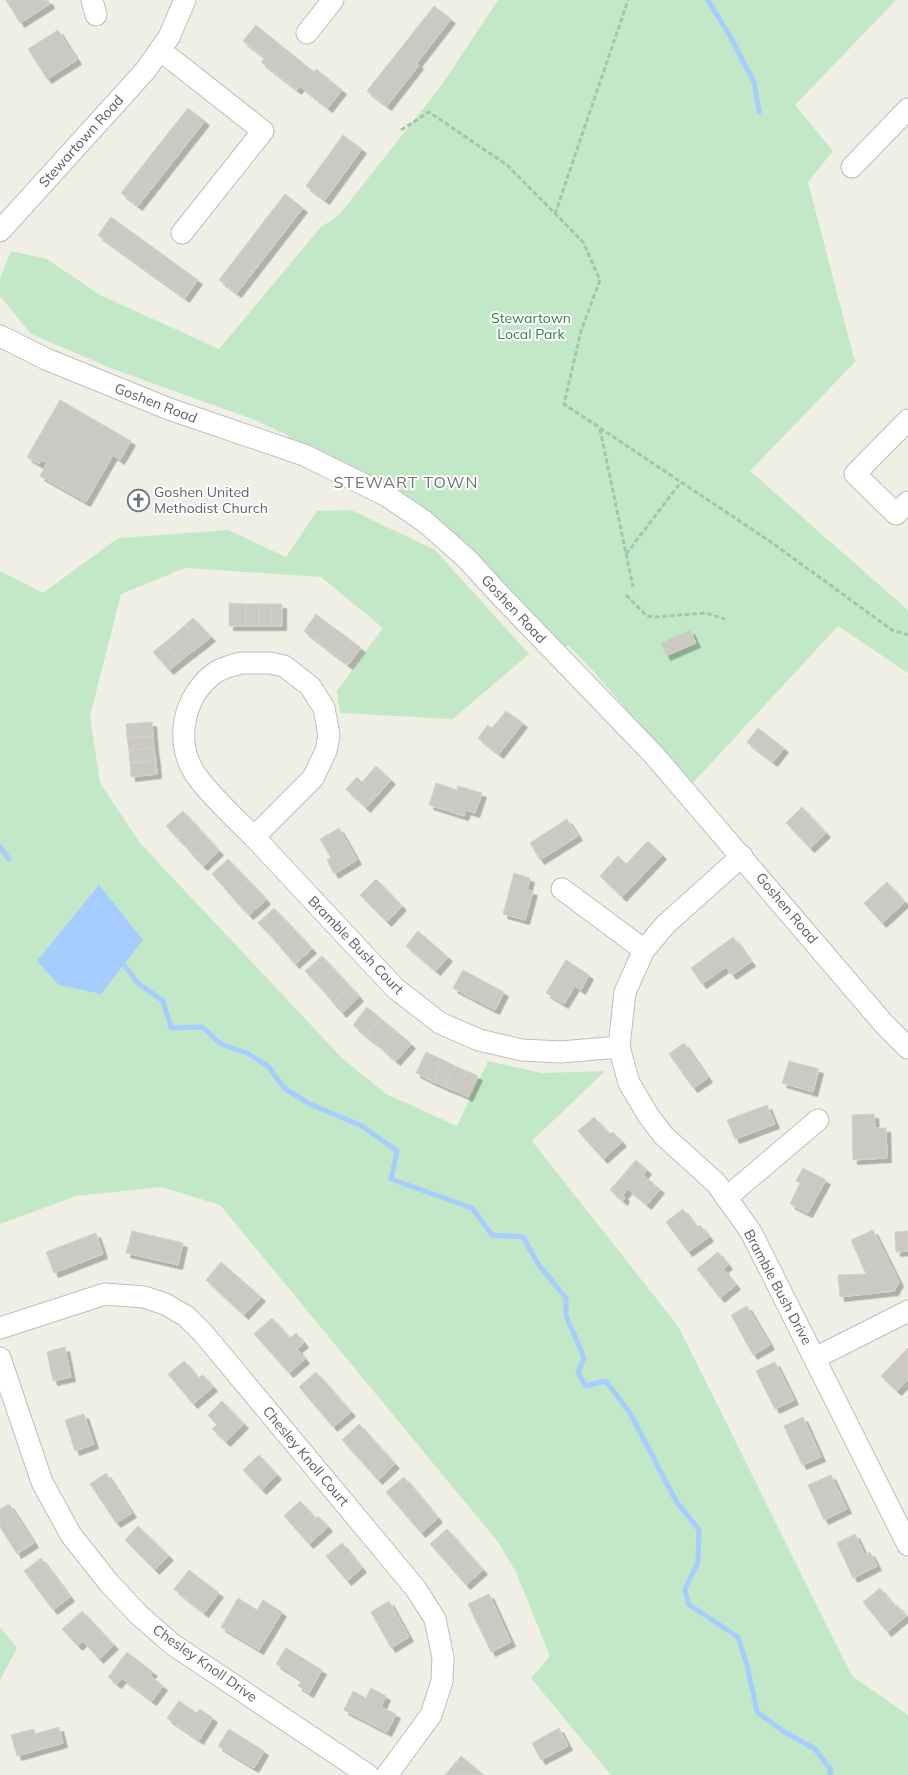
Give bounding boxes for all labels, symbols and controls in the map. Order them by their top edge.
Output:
street label: Stewartown Road [35,91,127,191]
park label: Stewartown Local Park [491,309,571,343]
street label: Goshen Road [112,379,200,427]
district label: STEWART TOWN [334,472,478,492]
place label: Goshen United Methodist Church [154,483,268,517]
church icon: Goshen United Methodist Church [126,488,150,512]
street label: Goshen Road [478,571,550,647]
street label: Goshen Road [752,869,822,947]
street label: Bramble Bush Court [304,892,408,998]
street label: Bramble Bush Drive [740,1226,816,1348]
street label: Chesley Knoll Court [259,1402,353,1510]
street label: Chesley Knoll Drive [149,1620,261,1706]

